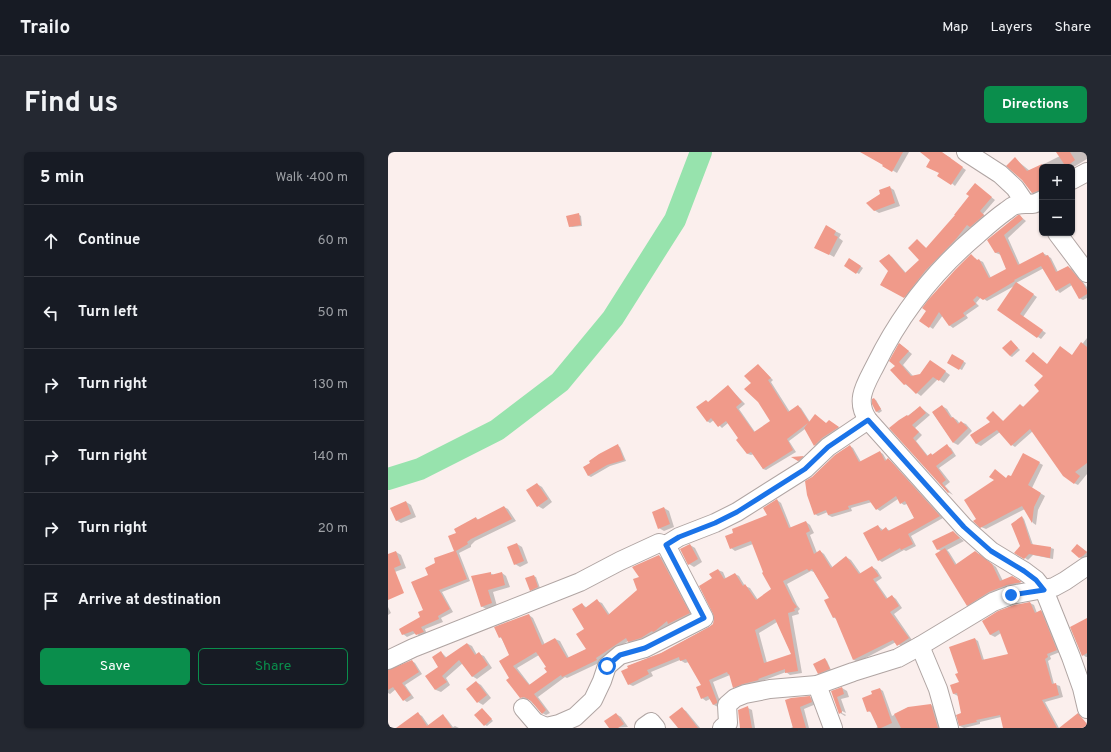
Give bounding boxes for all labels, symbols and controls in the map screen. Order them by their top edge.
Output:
text: Trailo [20,16,70,40]
text: Map [942,19,968,36]
text: Layers [990,19,1032,36]
text: Share [1054,19,1091,36]
text: Find us [24,86,118,122]
button: Directions [984,86,1087,123]
map controls [1039,164,1075,236]
button: + [1039,164,1075,200]
text: 5 min [40,167,84,189]
text: Walk · 400 m [275,170,348,186]
button: − [1039,200,1075,236]
icon: ahead [40,230,62,252]
text: Continue [78,231,140,250]
text: 60 m [318,233,348,249]
icon: left [40,302,62,324]
text: Turn left [78,303,138,322]
text: 50 m [318,305,348,321]
icon: right [40,374,62,396]
text: Turn right [78,375,147,394]
text: 130 m [313,377,348,393]
icon: right [40,446,62,468]
text: Turn right [78,447,147,466]
text: 140 m [313,449,348,465]
icon: right [40,518,62,540]
text: Turn right [78,519,147,538]
text: 20 m [318,521,348,537]
route end [1002,586,1020,604]
icon: arrive [40,590,62,612]
text: Arrive at destination [78,591,221,610]
button: Save [40,648,190,685]
button: Share [198,648,348,685]
route start [598,657,616,675]

